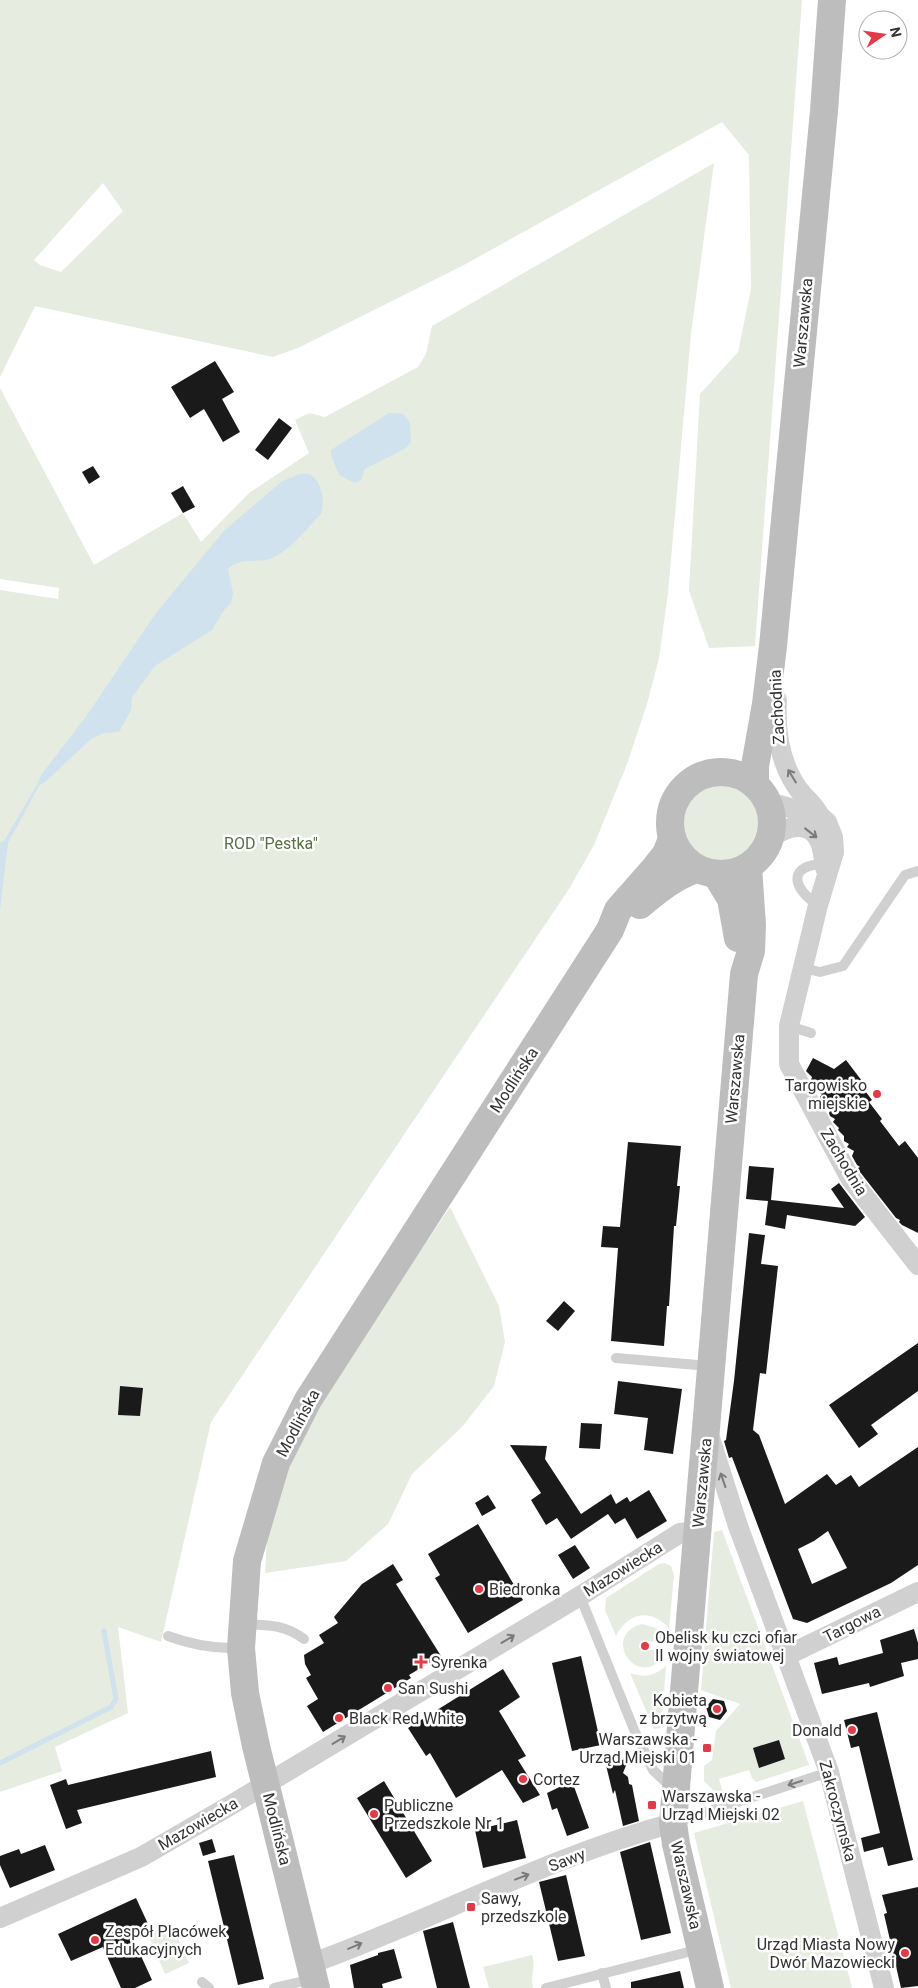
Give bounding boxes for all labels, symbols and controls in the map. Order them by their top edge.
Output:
north arrow [858,10,908,60]
text: N [887,25,905,39]
street label: Warszawska [790,277,816,369]
street label: Zachodnia [766,669,788,745]
one-way arrow [786,770,796,784]
one-way arrow [804,827,817,838]
park label: ROD "Pestka" [224,834,318,853]
street label: Warszawska [722,1033,748,1125]
street label: Modlińska [486,1044,542,1116]
place label: Targowisko miejskie [785,1076,867,1113]
marker: Targowisko miejskie [871,1088,883,1100]
street label: Zachodnia [817,1125,871,1199]
street label: Modlińska [272,1386,324,1460]
street label: Warszawska [689,1437,715,1529]
one-way arrow [718,1473,727,1488]
street label: Mazowiecka [580,1537,666,1601]
place label: Biedronka [489,1580,560,1599]
marker: Biedronka [473,1583,485,1595]
street label: Targowa [820,1602,884,1646]
place label: Obelisk ku czci ofiar II wojny światowej [655,1628,798,1665]
one-way arrow [501,1634,516,1644]
marker: Obelisk ku czci ofiar II wojny światowej [639,1640,651,1652]
place label: Syrenka [431,1653,487,1672]
marker: Syrenka [415,1656,427,1668]
place label: San Sushi [398,1679,468,1698]
marker: San Sushi [382,1682,394,1694]
place label: Kobieta z brzytwą [639,1691,707,1728]
marker: Kobieta z brzytwą [711,1703,723,1715]
place label: Black Red White [349,1709,464,1728]
marker: Black Red White [333,1712,345,1724]
place label: Donald [792,1721,842,1740]
marker: Donald [846,1724,858,1736]
place label: Warszawska - Urząd Miejski 01 [579,1730,698,1767]
one-way arrow [331,1735,345,1745]
marker: Warszawska - Urząd Miejski 01 [701,1742,713,1754]
street label: Zakroczymska [815,1758,861,1864]
place label: Cortez [533,1770,580,1789]
marker: Cortez [517,1773,529,1785]
one-way arrow [787,1779,803,1789]
place label: Warszawska - Urząd Miejski 02 [662,1787,780,1824]
street label: Modlińska [259,1791,295,1867]
street label: Mazowiecka [155,1793,241,1855]
place label: Publiczne Przedszkole Nr 1 [384,1796,504,1833]
marker: Warszawska - Urząd Miejski 02 [646,1799,658,1811]
marker: Publiczne Przedszkole Nr 1 [368,1808,380,1820]
street label: Warszawska [667,1839,705,1931]
street label: Sawy [546,1844,588,1876]
one-way arrow [513,1872,529,1881]
place label: Sawy, przedszkole [481,1889,567,1926]
marker: Sawy, przedszkole [465,1901,477,1913]
place label: Zespół Placówek Edukacyjnych [105,1922,227,1959]
marker: Zespół Placówek Edukacyjnych [89,1934,101,1946]
place label: Urząd Miasta Nowy Dwór Mazowiecki [757,1935,895,1972]
one-way arrow [347,1941,362,1950]
marker: Urząd Miasta Nowy Dwór Mazowiecki [899,1947,911,1959]

